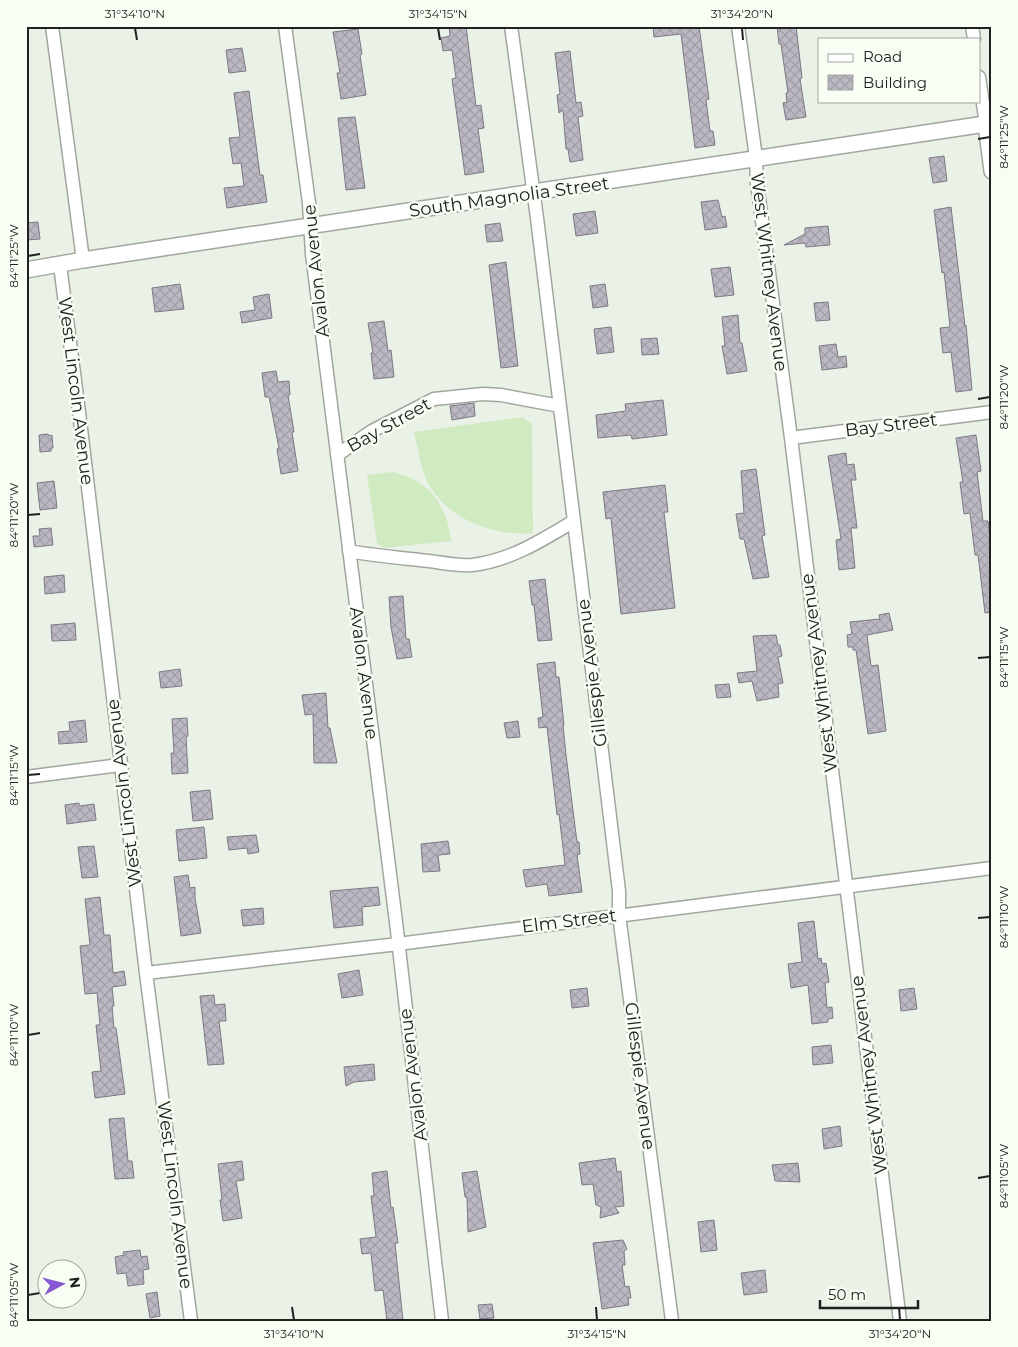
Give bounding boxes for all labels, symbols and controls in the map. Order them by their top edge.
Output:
text: 31°34'10"N [105,6,165,21]
text: 31°34'15"N [408,6,468,21]
text: 31°34'20"N [711,6,773,21]
legend [818,38,980,102]
text: Road [863,47,902,66]
text: Building [863,73,927,92]
text: 84°11'25"W [996,105,1011,169]
street label: West Whitney Avenue [746,171,792,373]
street label: South Magnolia Street [408,172,610,222]
street label: Avalon Avenue [298,203,334,338]
text: 84°11'25"W [6,224,21,288]
street label: West Lincoln Avenue [54,296,98,486]
text: 84°11'20"W [996,365,1011,429]
street label: Bay Street [343,393,435,457]
street label: Bay Street [844,408,938,442]
text: 84°11'20"W [6,483,21,547]
street label: West Whitney Avenue [796,572,842,774]
street label: Gillespie Avenue [572,598,612,748]
street label: Avalon Avenue [345,605,383,741]
text: 84°11'15"W [996,626,1011,688]
street label: West Lincoln Avenue [102,698,146,888]
text: 84°11'15"W [6,744,21,806]
text: 84°11'10"W [996,886,1011,948]
street label: Elm Street [520,904,618,938]
street label: West Whitney Avenue [846,974,892,1176]
street label: Gillespie Avenue [620,1001,660,1151]
text: 84°11'10"W [6,1004,21,1066]
street label: Avalon Avenue [394,1007,432,1143]
street label: West Lincoln Avenue [153,1100,197,1290]
text: 84°11'05"W [996,1144,1011,1208]
north arrow [38,1260,88,1310]
text: 84°11'05"W [6,1263,21,1327]
text: N [65,1276,85,1289]
scale bar [820,1277,918,1309]
text: 50 m [828,1285,866,1304]
text: 31°34'10"N [264,1326,324,1341]
text: 31°34'15"N [567,1326,627,1341]
text: 31°34'20"N [869,1326,931,1341]

